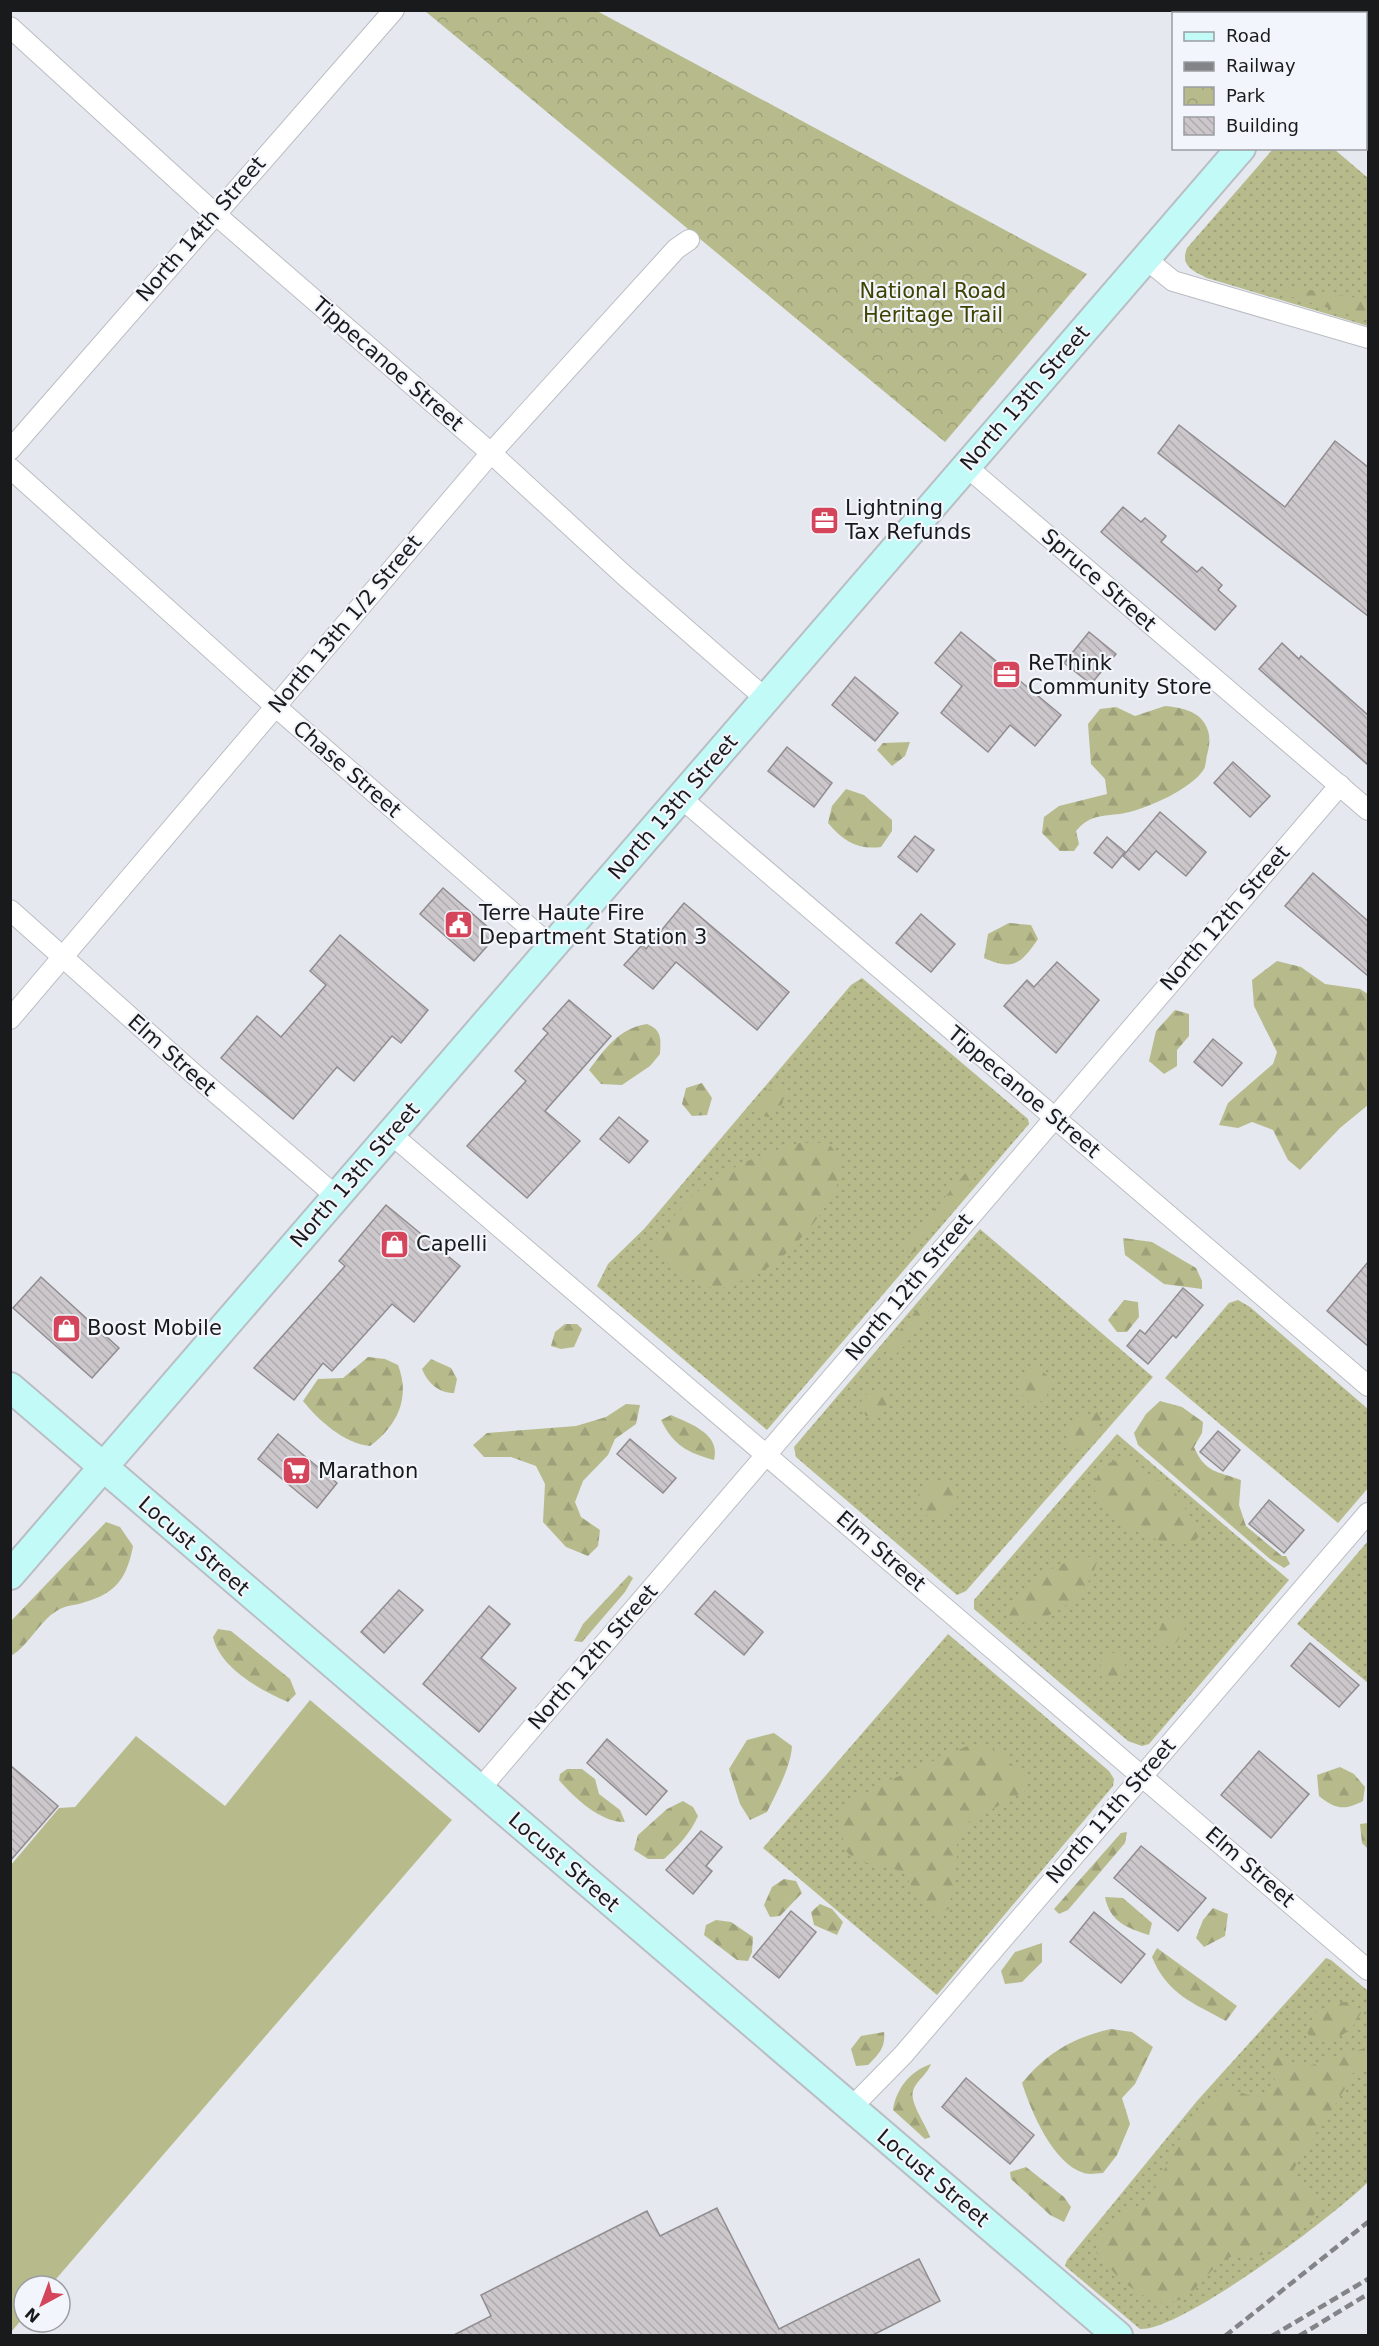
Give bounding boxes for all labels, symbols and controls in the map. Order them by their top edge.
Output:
legend [1172,12,1367,150]
text: Road [1226,25,1271,46]
text: Railway [1226,55,1296,76]
text: Park [1226,85,1265,106]
text: Building [1226,115,1299,136]
street label: North 14th Street [132,152,270,306]
park label: National Road Heritage Trail [860,279,1006,327]
street label: Tippecanoe Street [307,291,468,436]
street label: North 13th Street [956,321,1094,475]
place label: Lightning Tax Refunds [844,496,971,544]
office icon: Lightning Tax Refunds [808,504,840,536]
street label: Spruce Street [1037,524,1161,636]
street label: North 13th 1/2 Street [264,530,426,718]
place label: ReThink Community Store [1028,651,1212,699]
office icon: ReThink Community Store [991,659,1023,691]
street label: Chase Street [288,716,406,822]
street label: North 13th Street [604,730,742,884]
street label: North 12th Street [1156,841,1294,995]
place label: Terre Haute Fire Department Station 3 [478,901,707,949]
public building icon: Terre Haute Fire Department Station 3 [442,909,474,941]
street label: Elm Street [123,1009,221,1101]
street label: Tippecanoe Street [942,1021,1105,1163]
street label: North 13th Street [286,1098,424,1252]
street label: North 12th Street [841,1209,977,1365]
shop icon: Capelli [379,1228,411,1260]
place label: Capelli [416,1232,487,1256]
shop icon: Boost Mobile [50,1312,82,1344]
place label: Boost Mobile [87,1316,222,1340]
supermarket icon: Marathon [281,1455,313,1487]
place label: Marathon [318,1459,418,1483]
street label: Locust Street [134,1491,254,1601]
street label: Elm Street [832,1506,930,1596]
street label: North 12th Street [524,1580,662,1734]
street label: North 11th Street [1042,1734,1180,1888]
street label: Locust Street [504,1807,624,1917]
street label: Elm Street [1201,1822,1299,1912]
street label: Locust Street [872,2124,994,2232]
north arrow [12,2274,72,2334]
text: N [21,2303,44,2327]

